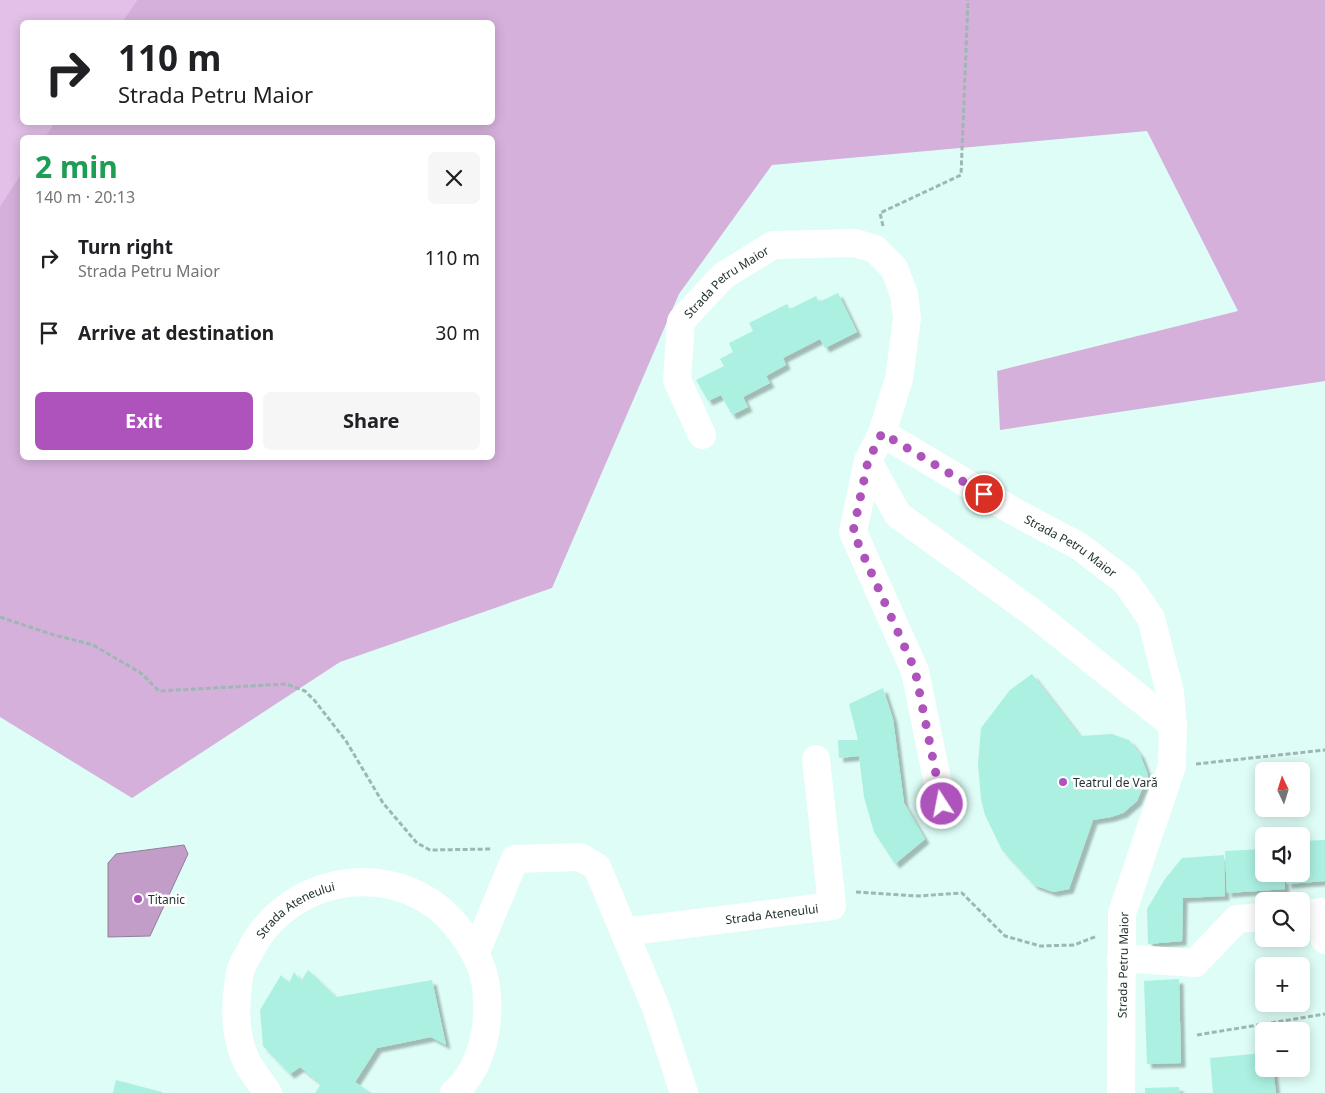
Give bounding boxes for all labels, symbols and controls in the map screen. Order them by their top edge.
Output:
text: 110 m [118,34,221,81]
icon: right [35,40,100,105]
text: Strada Petru Maior [118,79,313,109]
text: 2 min [35,146,118,187]
button: close [428,152,480,204]
text: 140 m · 20:13 [35,186,135,208]
text: Turn right [78,234,173,260]
street label: Strada Petru Maior [680,241,772,322]
icon: right [35,244,63,272]
text: 110 m [425,245,480,271]
text: Strada Petru Maior [78,260,220,282]
icon: arrive [35,319,63,347]
text: Arrive at destination [78,320,274,346]
text: 30 m [436,320,480,346]
button: Exit [35,392,253,450]
button: Share [263,392,480,450]
pin [963,473,1005,515]
icon: arrive [970,480,998,508]
street label: Strada Petru Maior [1022,510,1121,581]
north arrow [1255,762,1310,818]
map controls [1255,762,1310,1077]
place label: Teatrul de Vară [1073,774,1158,791]
marker: Teatrul de Vară [1057,776,1069,788]
position arrow [915,777,967,829]
button: sound [1255,827,1310,882]
street label: Strada Ateneului [252,877,336,942]
place label: Titanic [148,891,185,908]
button: search [1255,892,1310,947]
marker: Titanic [132,893,144,905]
street label: Strada Ateneului [724,899,819,928]
street label: Strada Petru Maior [1114,912,1132,1018]
button: + [1255,957,1310,1012]
button: − [1255,1022,1310,1077]

